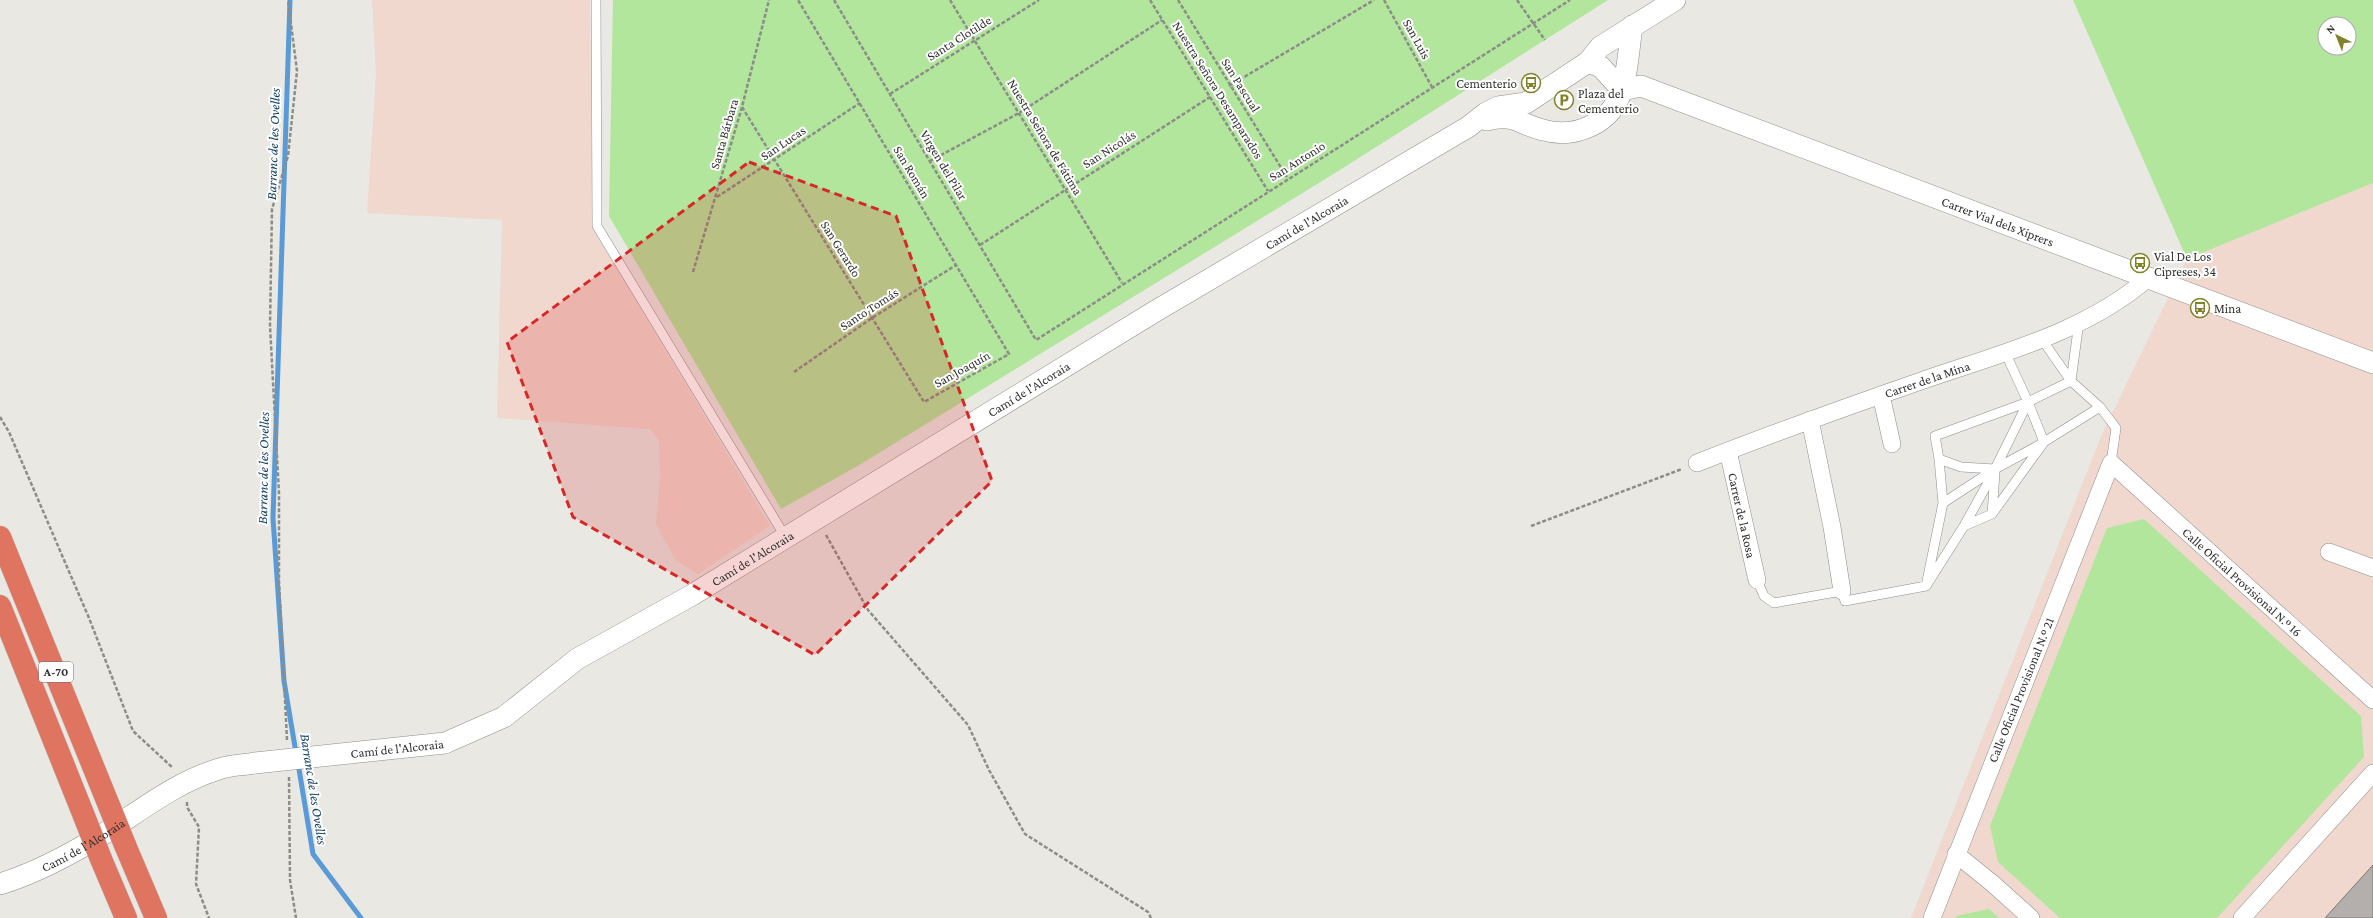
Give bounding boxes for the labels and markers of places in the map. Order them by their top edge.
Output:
bus stop icon: Cementerio [1520,72,1542,94]
place label: Cementerio [1456,76,1517,91]
place label: Plaza del Cementerio [1578,86,1639,116]
parking icon: Plaza del Cementerio [1553,89,1575,111]
place label: Vial De Los Cipreses, 34 [2154,249,2216,279]
bus stop icon: Vial De Los Cipreses, 34 [2129,252,2151,274]
bus stop icon: Mina [2189,297,2211,319]
place label: Mina [2214,301,2241,316]

